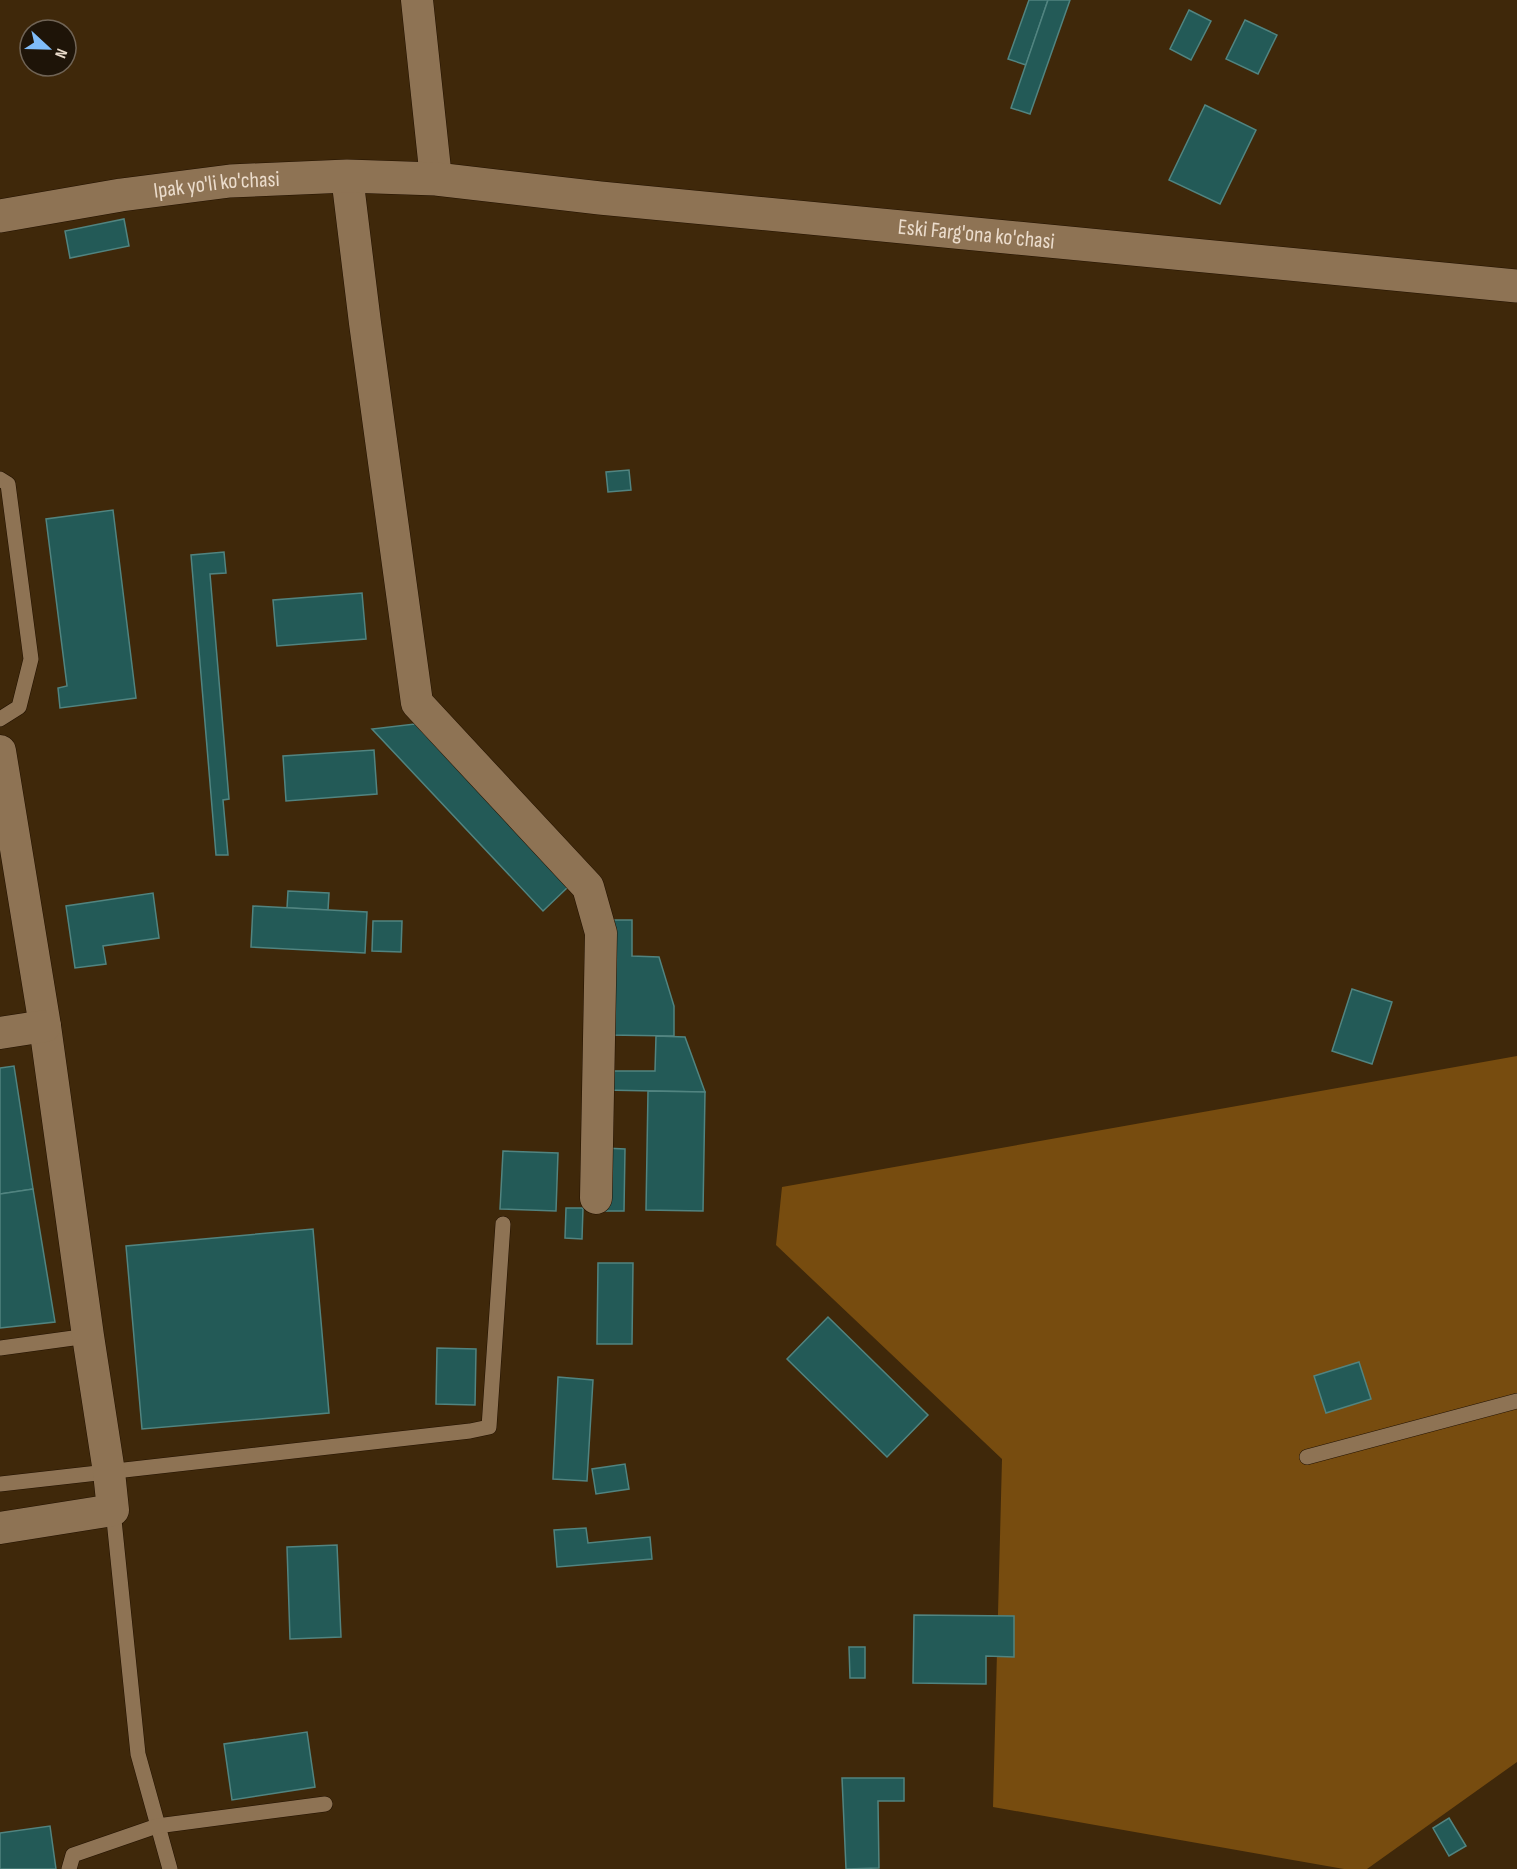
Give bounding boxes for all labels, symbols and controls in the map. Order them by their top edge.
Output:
north arrow [18,18,78,78]
text: N [50,46,71,61]
street label: Ipak yo'li ko'chasi [152,165,280,204]
street label: Eski Farg'ona ko'chasi [897,213,1056,255]

